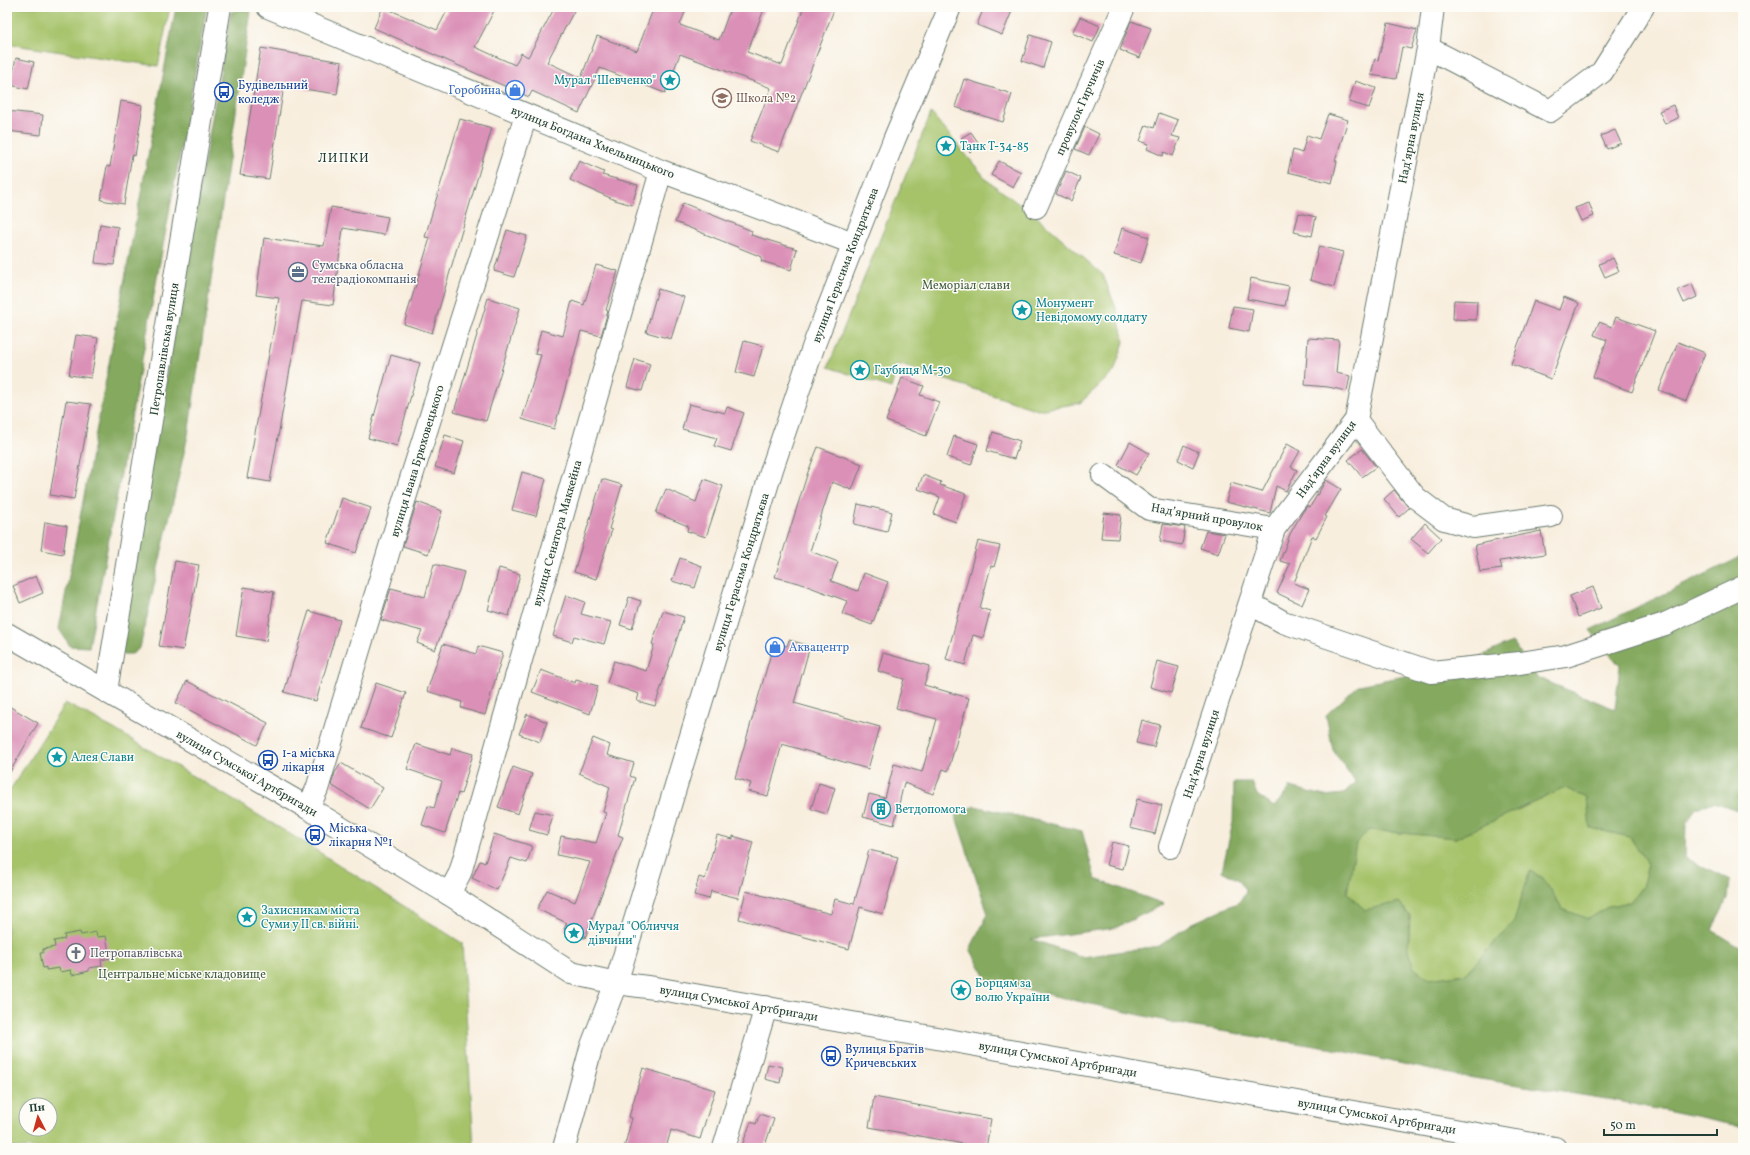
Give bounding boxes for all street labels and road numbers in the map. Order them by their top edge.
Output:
street label: провулок Гирчичів [1052,57,1109,158]
street label: Надʼярна вулиця [1395,91,1429,185]
street label: вулиця Богдана Хмельницького [508,103,677,183]
street label: вулиця Герасима Кондратьєва [809,185,883,345]
street label: Петропавлівська вулиця [147,282,183,417]
street label: вулиця Івана Брюховецького [387,383,449,539]
street label: Надʼярна вулиця [1293,417,1361,502]
street label: вулиця Сенатора Маккейна [529,458,587,608]
street label: вулиця Герасима Кондратьєва [710,491,774,654]
street label: Надʼярний провулок [1150,500,1265,536]
street label: Надʼярна вулиця [1180,708,1224,801]
street label: вулиця Сумської Артбригади [173,727,320,821]
street label: вулиця Сумської Артбригади [658,982,819,1026]
street label: вулиця Сумської Артбригади [977,1038,1138,1082]
street label: вулиця Сумської Артбригади [1296,1095,1457,1139]

